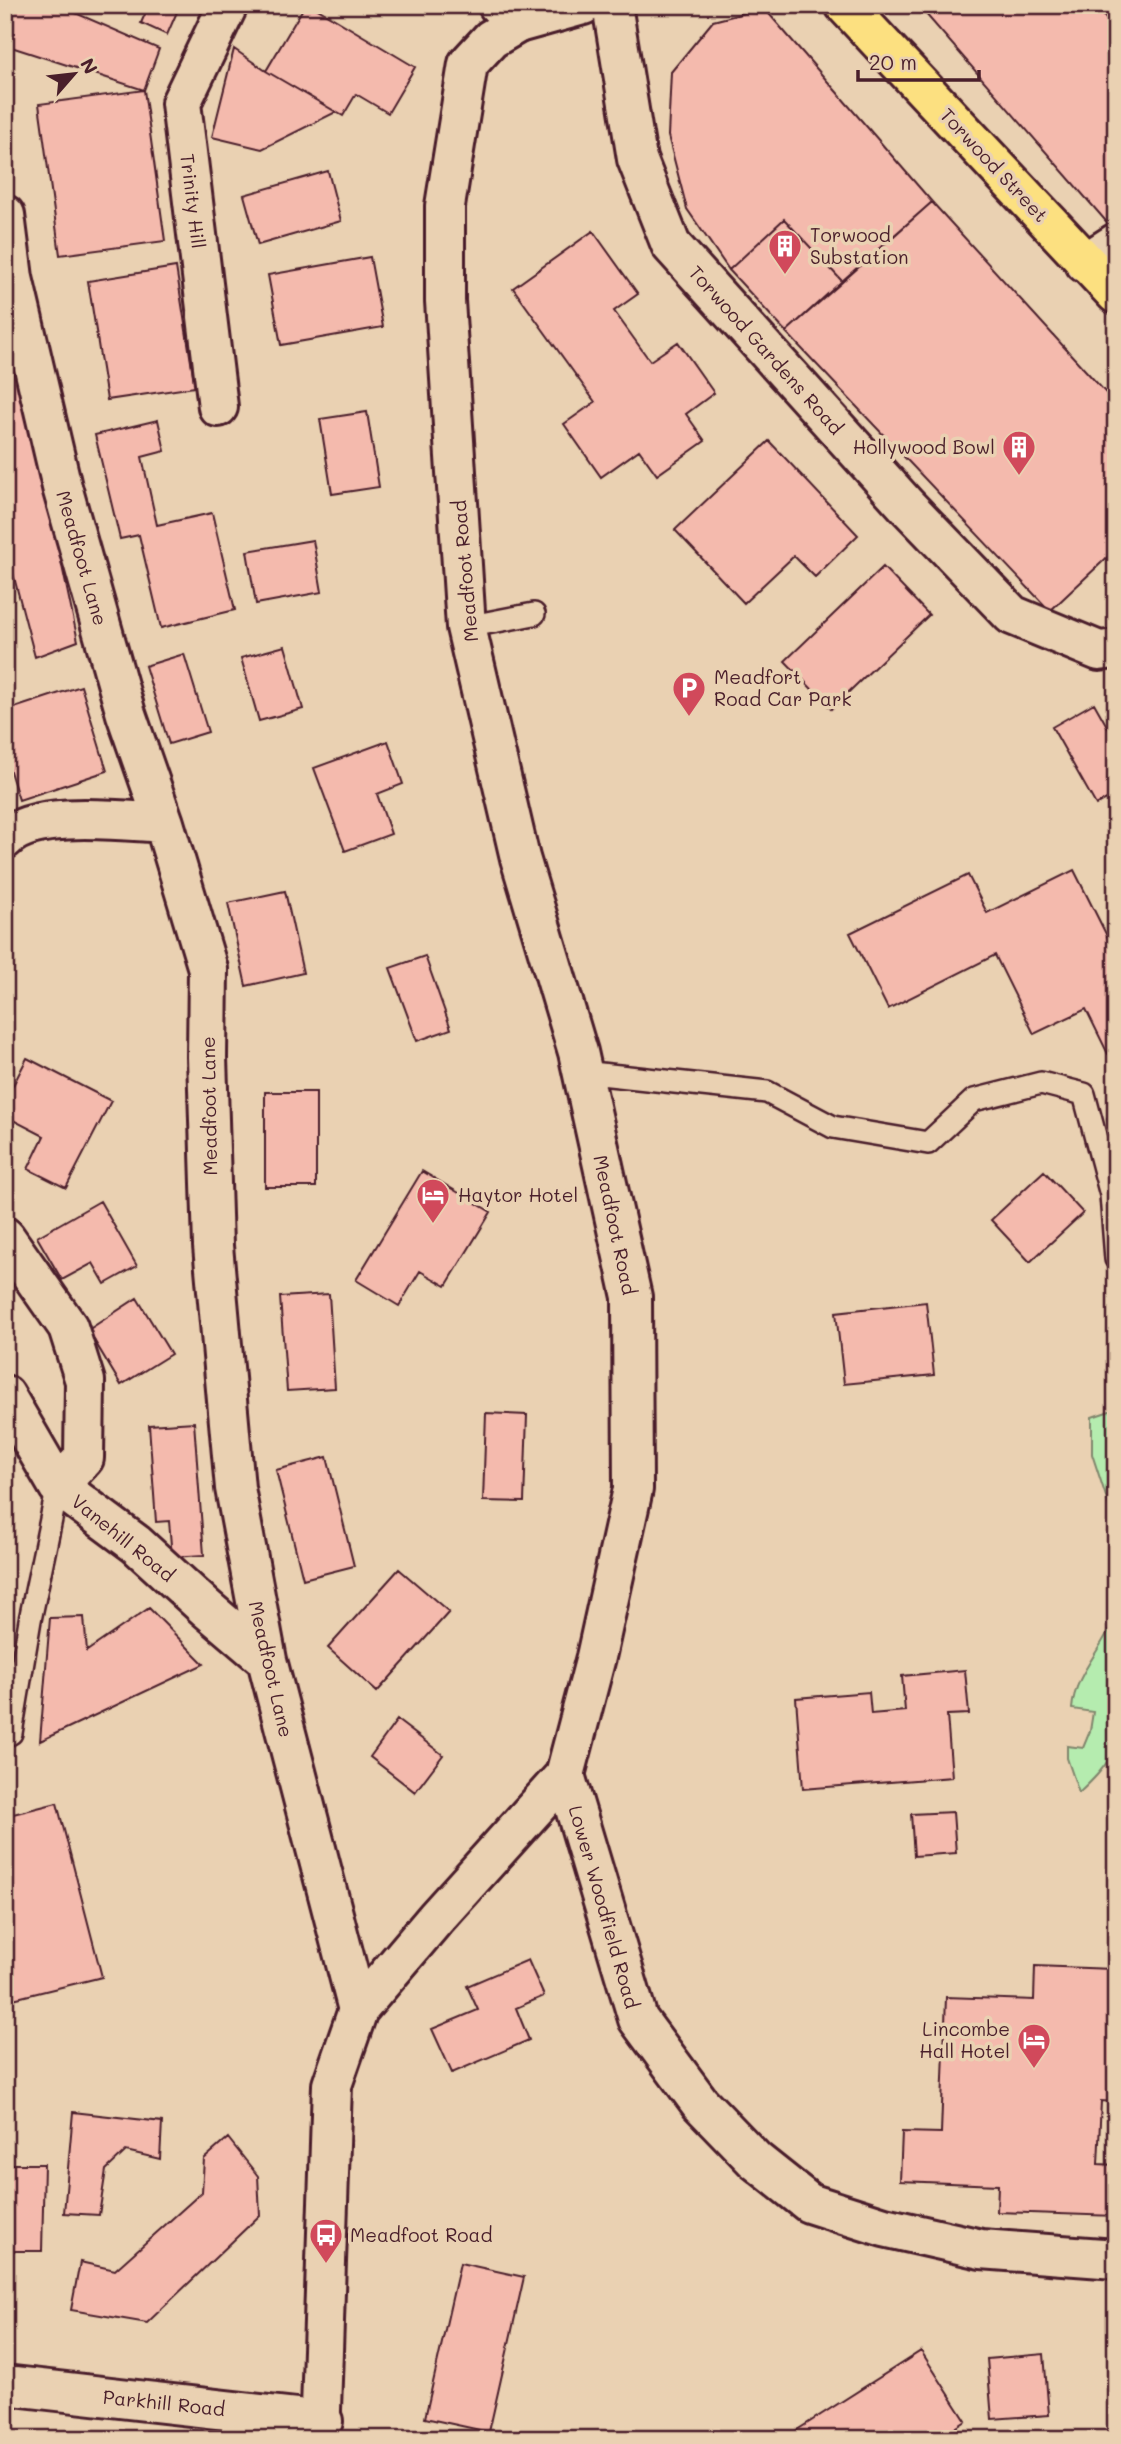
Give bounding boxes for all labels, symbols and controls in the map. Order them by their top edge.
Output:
north arrow [38,38,108,108]
scale bar [858,38,979,82]
text: 20 m [869,48,917,75]
text: N [75,54,104,78]
street label: Torwood Street [935,102,1054,227]
street label: Trinity Hill [175,152,212,250]
place label: Torwood Substation [810,222,909,269]
building icon: Torwood Substation [766,227,804,276]
street label: Torwood Gardens Road [684,260,849,439]
building icon: Hollywood Bowl [1000,428,1038,477]
place label: Hollywood Bowl [853,434,995,459]
street label: Meadfoot Lane [51,487,114,628]
street label: Meadfoot Road [446,499,483,643]
place label: Meadfort Road Car Park [714,664,852,711]
parking icon: Meadfort Road Car Park [670,669,708,718]
street label: Meadfoot Lane [195,1036,222,1176]
street label: Meadfoot Road [588,1153,643,1297]
hotel icon: Haytor Hotel [414,1176,452,1225]
place label: Haytor Hotel [458,1182,578,1207]
street label: Vanehill Road [67,1488,180,1587]
street label: Meadfoot Lane [244,1598,299,1740]
street label: Lower Woodfield Road [564,1803,645,2011]
place label: Lincombe Hall Hotel [919,2016,1010,2063]
hotel icon: Lincombe Hall Hotel [1015,2021,1053,2070]
bus stop icon: Meadfoot Road [307,2216,345,2265]
place label: Meadfoot Road [350,2222,492,2247]
street label: Parkhill Road [102,2384,226,2421]

